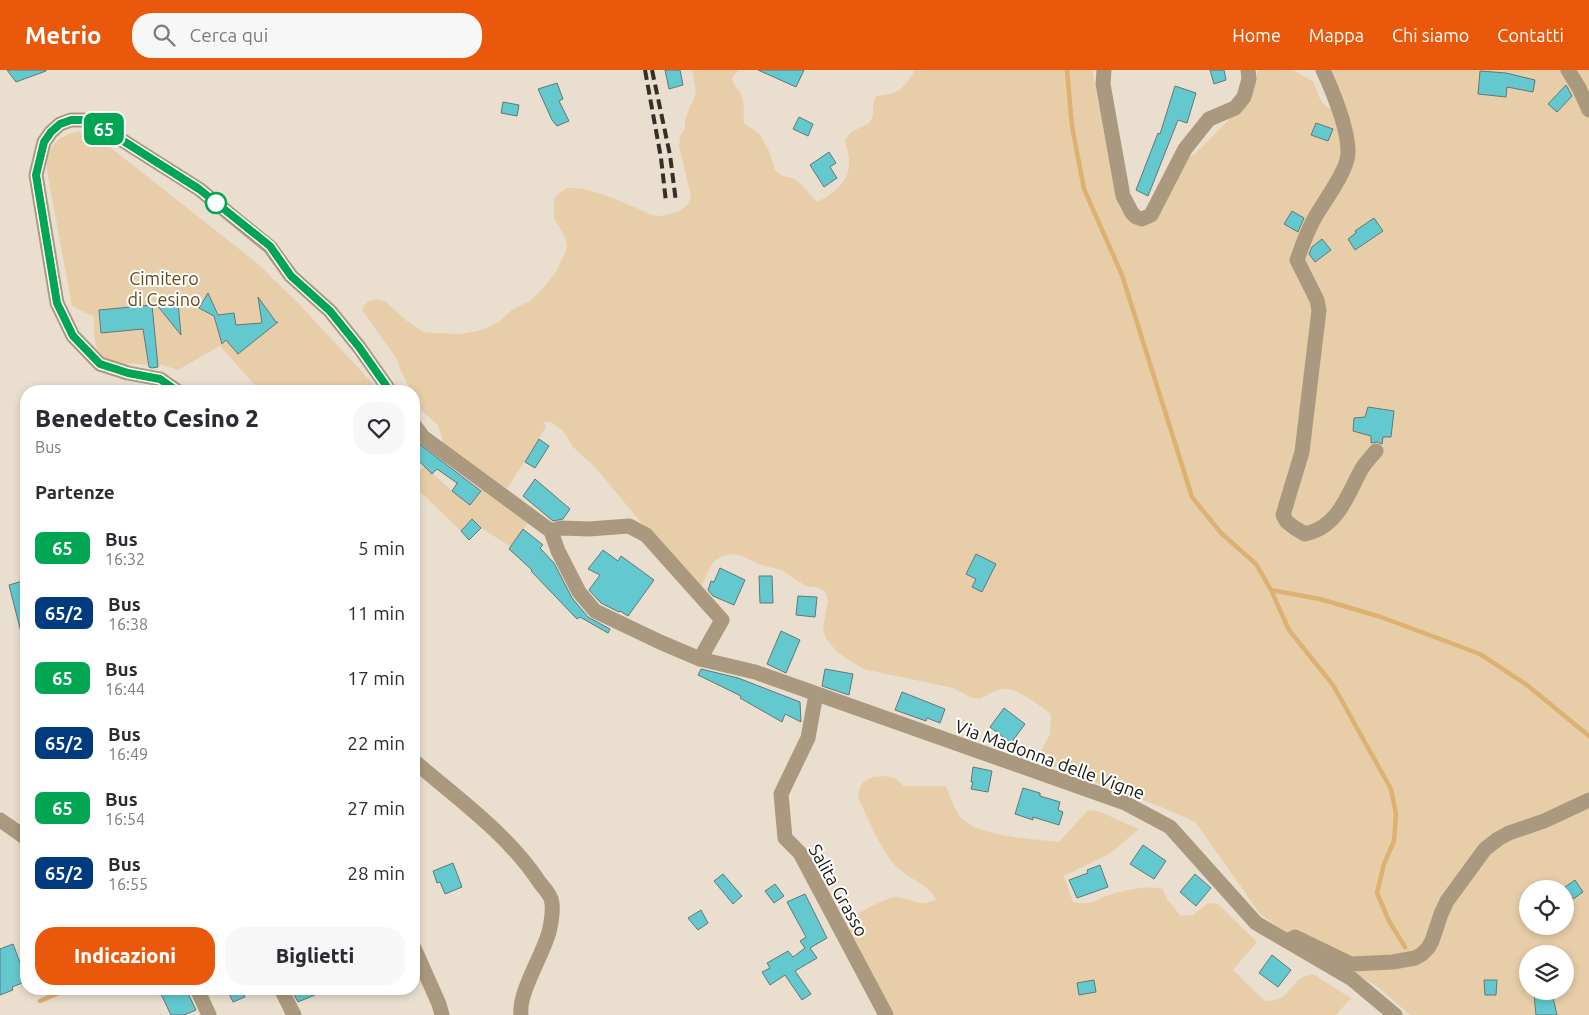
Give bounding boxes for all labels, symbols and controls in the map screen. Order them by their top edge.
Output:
search box [132,13,482,58]
icon: search [150,21,178,49]
text: Metrio [25,22,102,49]
text: Cerca qui [190,24,268,46]
text: Home [1232,25,1281,45]
text: Mappa [1309,25,1364,45]
text: Chi siamo [1392,25,1469,45]
text: Contatti [1497,25,1564,45]
line badge: 65 [82,113,126,145]
text: 65 [94,119,114,139]
unlabelled marker [205,192,227,214]
park label: Cimitero di Cesino [128,268,200,309]
button: heart [353,402,405,454]
text: Benedetto Cesino 2 [35,405,259,432]
text: Bus [35,438,61,456]
text: Partenze [35,481,115,503]
text: Bus [105,528,138,550]
text: 5 min [358,537,405,559]
text: 65 [52,538,73,558]
text: 16:32 [105,550,145,568]
text: Bus [108,593,141,615]
text: 11 min [347,602,405,624]
text: 65/2 [45,603,83,623]
text: 16:38 [108,615,148,633]
text: Bus [105,658,138,680]
text: 17 min [347,667,405,689]
text: 65 [52,668,73,688]
text: 16:44 [105,680,145,698]
street label: Via Madonna delle Vigne [952,715,1148,803]
text: Bus [108,723,141,745]
text: 22 min [347,732,405,754]
text: 65/2 [45,733,83,753]
text: 16:49 [108,745,148,763]
text: Bus [105,788,138,810]
text: 27 min [347,797,405,819]
text: 65 [52,798,73,818]
text: 16:54 [105,810,145,828]
street label: Salita Grasso [805,840,873,940]
text: Bus [108,853,141,875]
text: 28 min [347,862,405,884]
text: 65/2 [45,863,83,883]
text: 16:55 [108,875,148,893]
map controls [1519,880,1574,1000]
button: locate [1519,880,1574,935]
button: Indicazioni [35,927,215,985]
button: Biglietti [225,927,405,985]
button: layers [1519,945,1574,1000]

